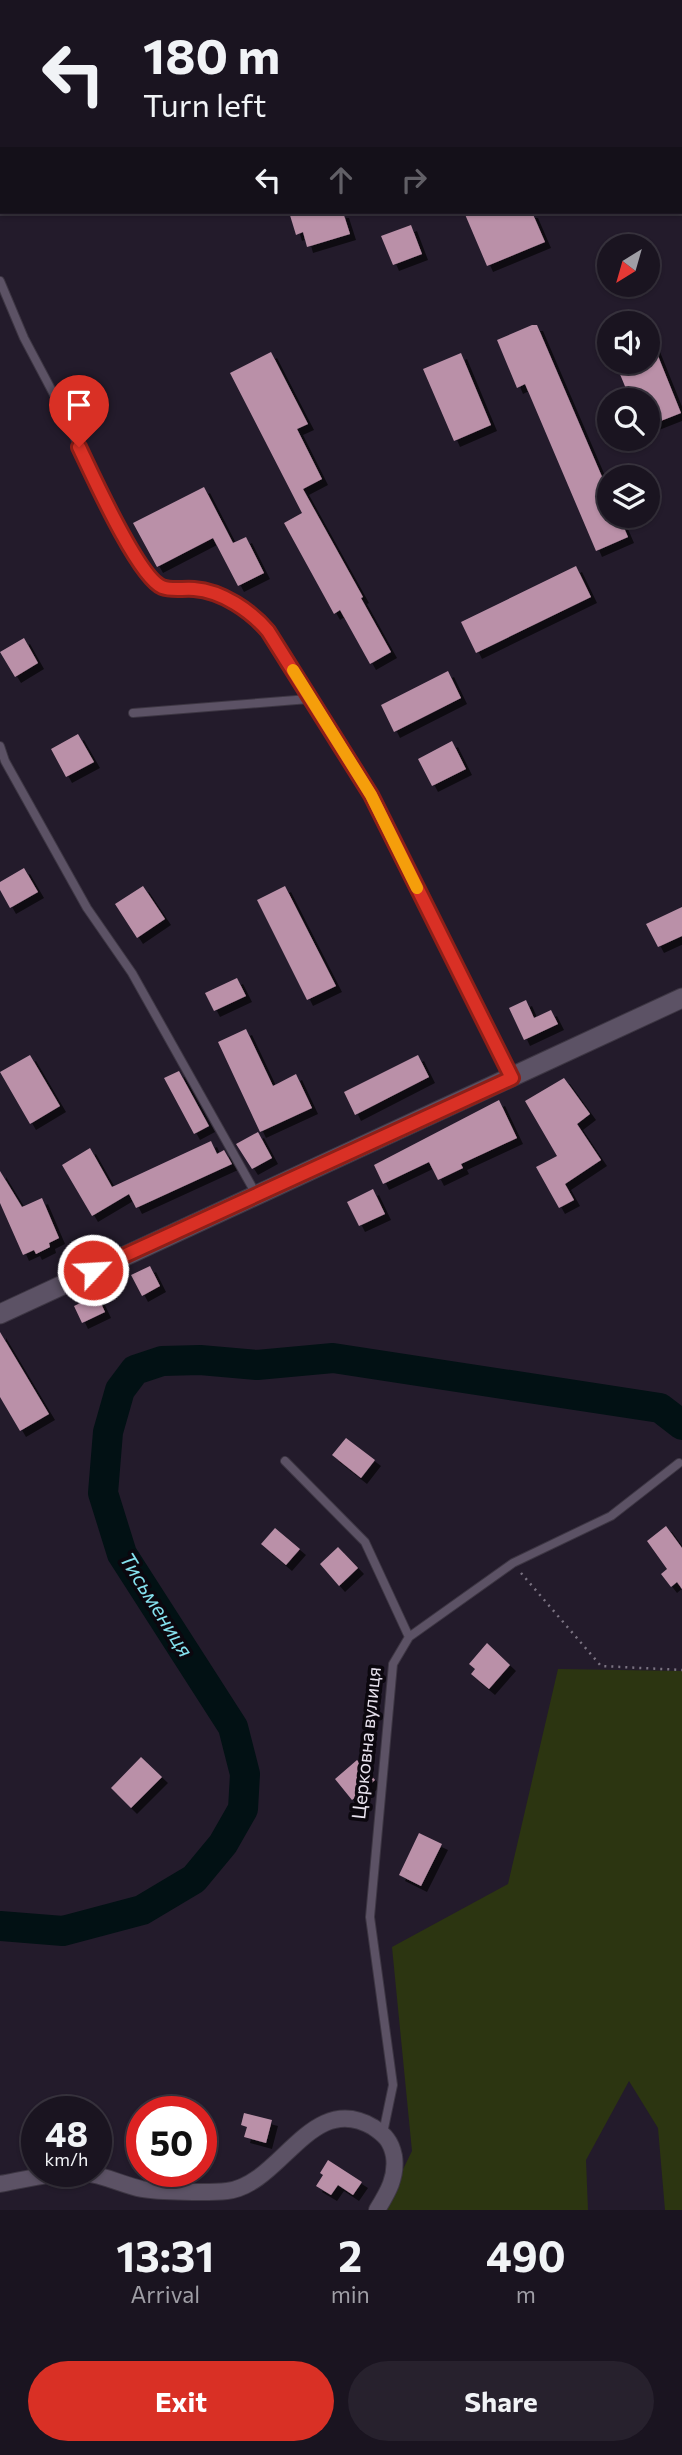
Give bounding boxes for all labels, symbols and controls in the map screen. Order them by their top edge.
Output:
text: 180 m [143,24,280,84]
icon: left [28,28,119,119]
text: Turn left [143,84,267,124]
icon: left [249,161,287,199]
icon: ahead [322,161,360,199]
icon: right [395,161,433,199]
north arrow [597,234,660,298]
map controls [597,234,660,528]
button: sound [597,311,660,374]
pin [49,375,109,447]
icon: arrive [60,386,98,424]
button: search [597,388,660,451]
button: layers [597,465,660,528]
position arrow [56,1233,130,1307]
water label: Тисьмениця [115,1547,199,1661]
street label: Церковна вулиця [346,1666,385,1820]
speed limit sign: 50 [126,2096,217,2187]
text: 48 [45,2111,88,2154]
text: km/h [45,2148,88,2170]
text: 13:31 [116,2229,214,2281]
text: 2 [338,2229,362,2281]
text: 490 [486,2229,566,2281]
text: Arrival [131,2280,200,2308]
text: min [331,2280,370,2308]
text: m [516,2280,536,2308]
button: Exit [28,2361,334,2441]
button: Share [348,2361,654,2441]

